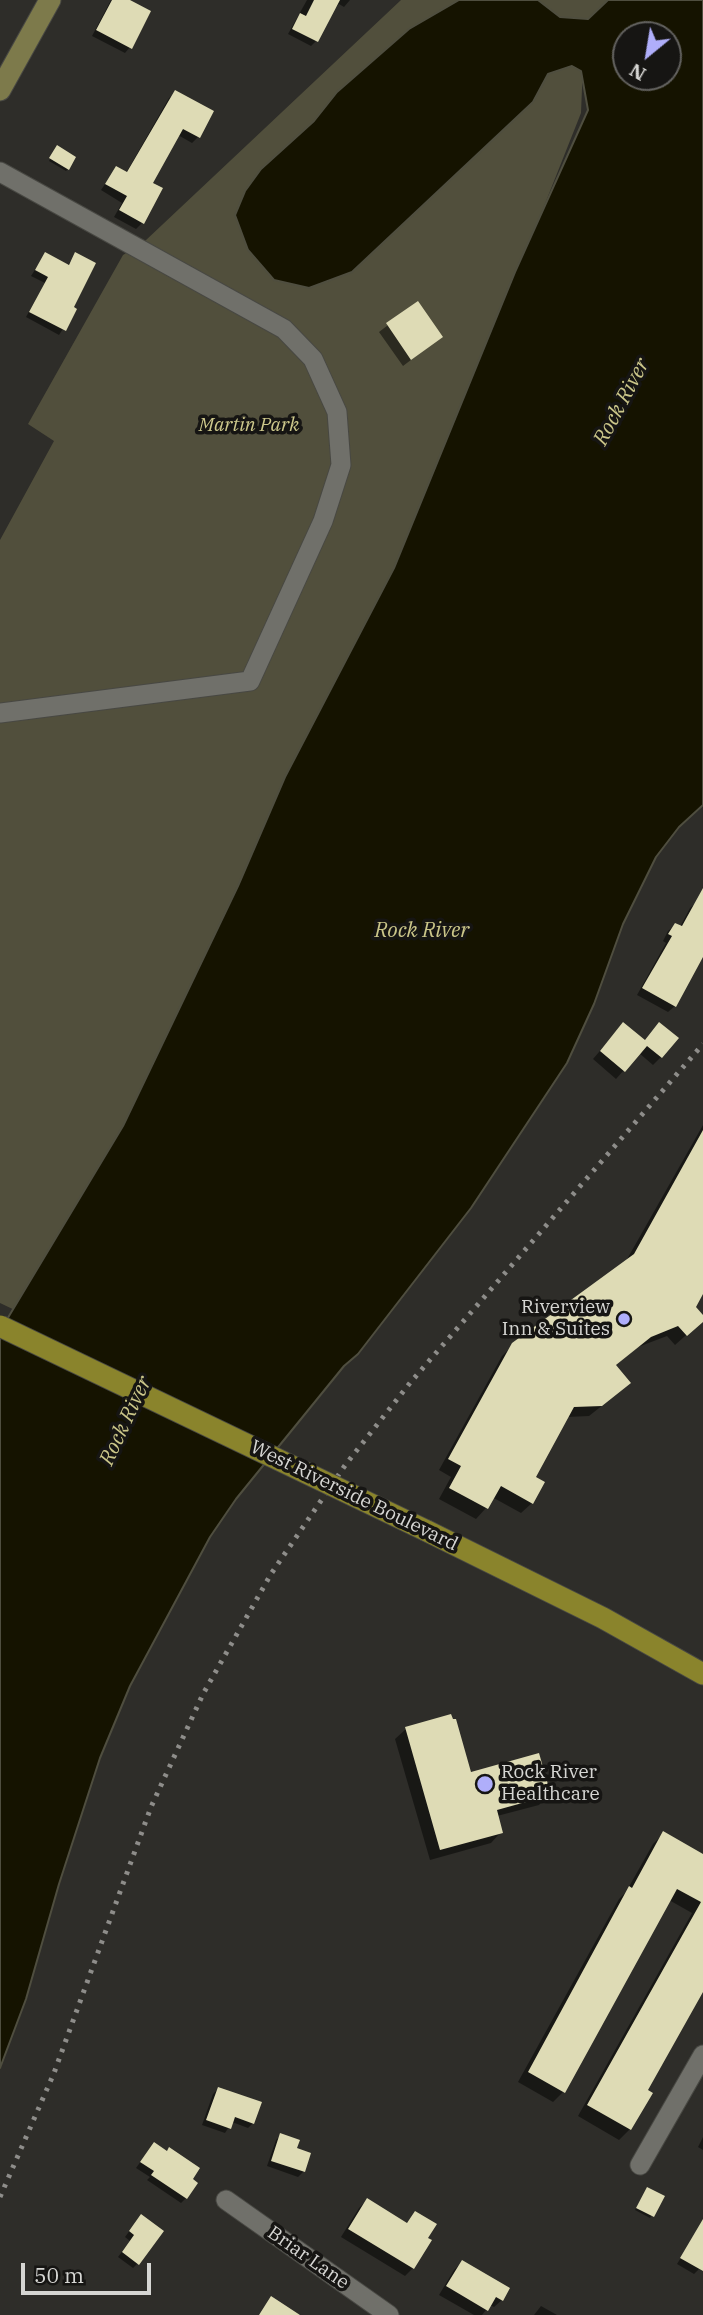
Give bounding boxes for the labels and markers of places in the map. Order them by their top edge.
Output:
place label: Riverview Inn & Suites [502,1297,610,1341]
marker: Riverview Inn & Suites [616,1311,632,1327]
place label: Rock River Healthcare [501,1762,600,1806]
marker: Rock River Healthcare [475,1774,495,1794]

